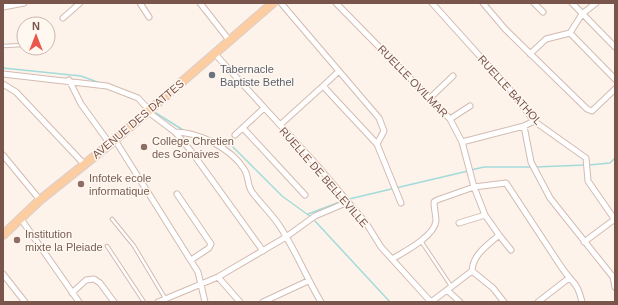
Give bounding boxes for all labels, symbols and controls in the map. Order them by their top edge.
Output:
north arrow [16,16,56,56]
text: N [32,20,40,32]
street label: RUELLE OVILMAR [376,43,450,120]
street label: RUELLE BATHOL [476,53,544,127]
place label: Tabernacle Baptiste Bethel [220,63,294,88]
marker: Tabernacle Baptiste Bethel [207,70,217,80]
street label: AVENUE DES DATTES [90,77,186,161]
street label: RUELLE DE BELLEVILLE [277,125,371,229]
place label: College Chretien des Gonaives [152,135,234,160]
marker: College Chretien des Gonaives [139,142,149,152]
place label: Infotek ecole informatique [89,172,151,197]
marker: Infotek ecole informatique [76,179,86,189]
place label: Institution mixte la Pleiade [25,228,103,253]
marker: Institution mixte la Pleiade [12,235,22,245]

